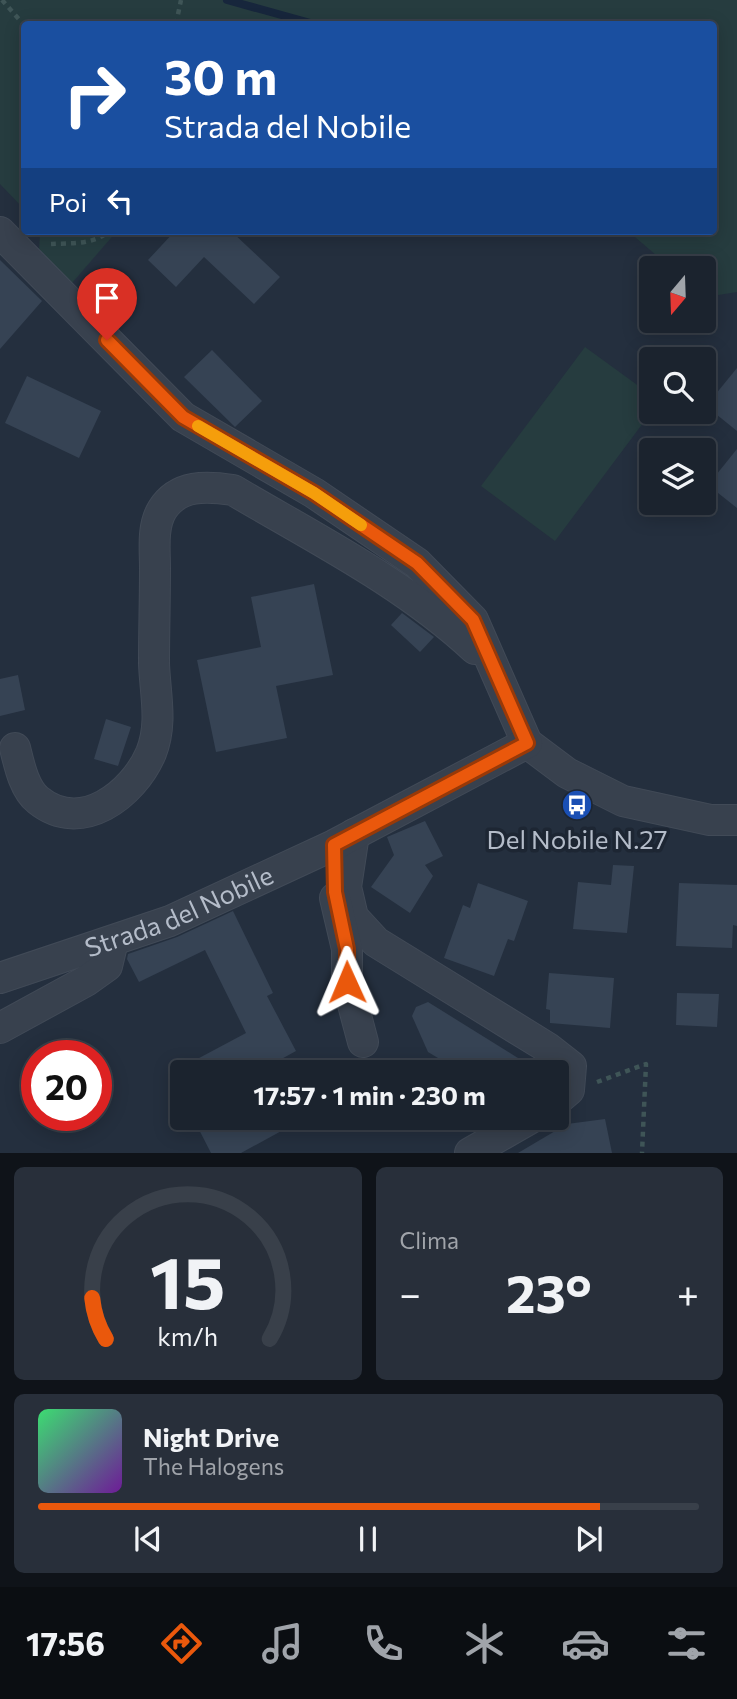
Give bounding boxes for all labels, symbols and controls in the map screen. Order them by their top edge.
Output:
text: 30 m [164,45,277,105]
icon: right [49,49,140,140]
text: Strada del Nobile [164,105,411,145]
icon: left [101,182,139,220]
text: Poi [49,186,87,217]
north arrow [639,256,716,332]
map controls [639,256,716,515]
pin [77,268,137,340]
icon: arrive [88,279,126,317]
button: search [639,347,716,424]
button: layers [639,438,716,515]
bus stop icon: Del Nobile N.27 [560,788,594,822]
place label: Del Nobile N.27 [487,823,667,854]
street label: Strada del Nobile [80,858,278,962]
position arrow [310,945,384,1019]
speed limit sign: 20 [21,1040,112,1131]
text: 17:57 · 1 min · 230 m [253,1079,486,1110]
text: Clima [400,1226,459,1254]
text: 15 [150,1236,225,1325]
text: 23° [506,1260,592,1324]
text: − [400,1269,421,1316]
text: + [677,1269,699,1316]
text: km/h [157,1321,218,1351]
text: Night Drive [143,1421,279,1452]
text: The Halogens [143,1452,284,1480]
icon: previous [129,1520,167,1558]
icon: pause [349,1520,387,1558]
icon: next [570,1520,608,1558]
icon: directions [157,1619,206,1668]
icon: music [258,1619,307,1668]
icon: phone [359,1619,408,1668]
icon: climate [460,1619,509,1668]
icon: car [561,1619,610,1668]
icon: filters [662,1619,711,1668]
text: 17:56 [26,1623,105,1663]

